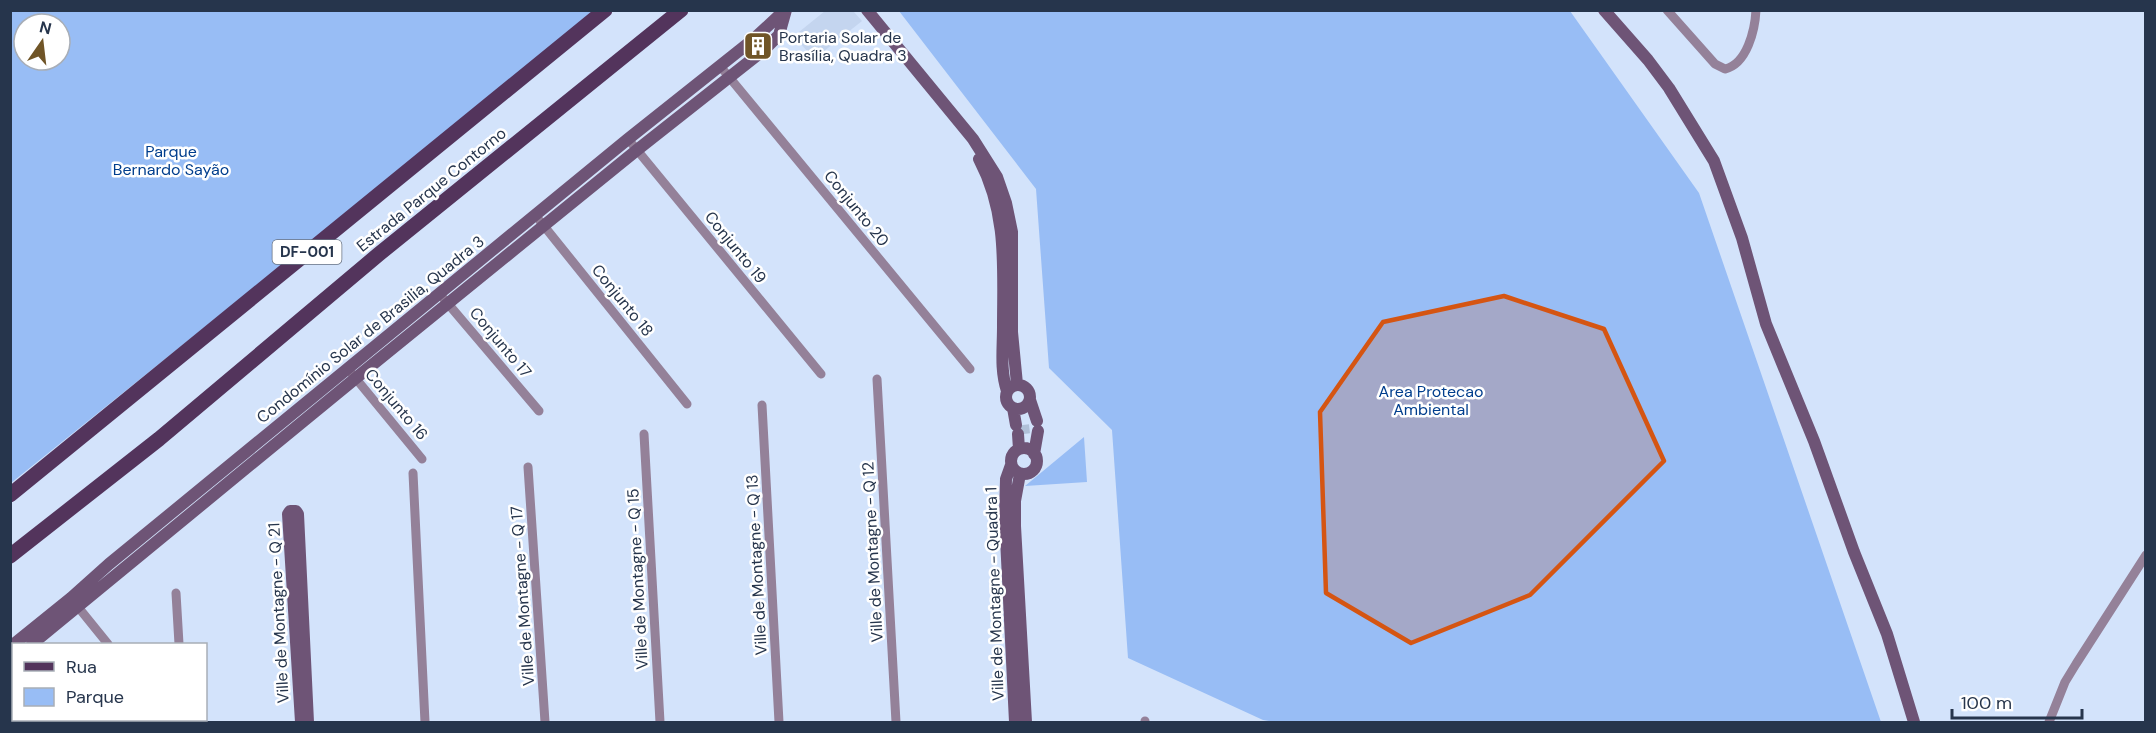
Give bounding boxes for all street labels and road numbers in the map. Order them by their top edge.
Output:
street label: Estrada Parque Contorno [352,122,510,256]
street label: Conjunto 20 [819,166,894,251]
street label: Conjunto 19 [700,207,771,288]
street label: Condomínio Solar de Brasilia, Quadra 3 [252,231,488,428]
road number: DF-001 [272,240,342,264]
street label: Conjunto 18 [587,260,658,341]
street label: Conjunto 17 [465,303,536,382]
street label: Conjunto 16 [361,364,433,444]
street label: Ville de Montagne - Q 12 [857,461,888,643]
street label: Ville de Montagne - Q 13 [741,474,772,656]
street label: Ville de Montagne - Quadra 1 [980,487,1009,701]
street label: Ville de Montagne - Q 15 [622,488,653,670]
street label: Ville de Montagne - Q 17 [506,505,539,687]
street label: Ville de Montagne - Q 21 [263,522,294,704]

